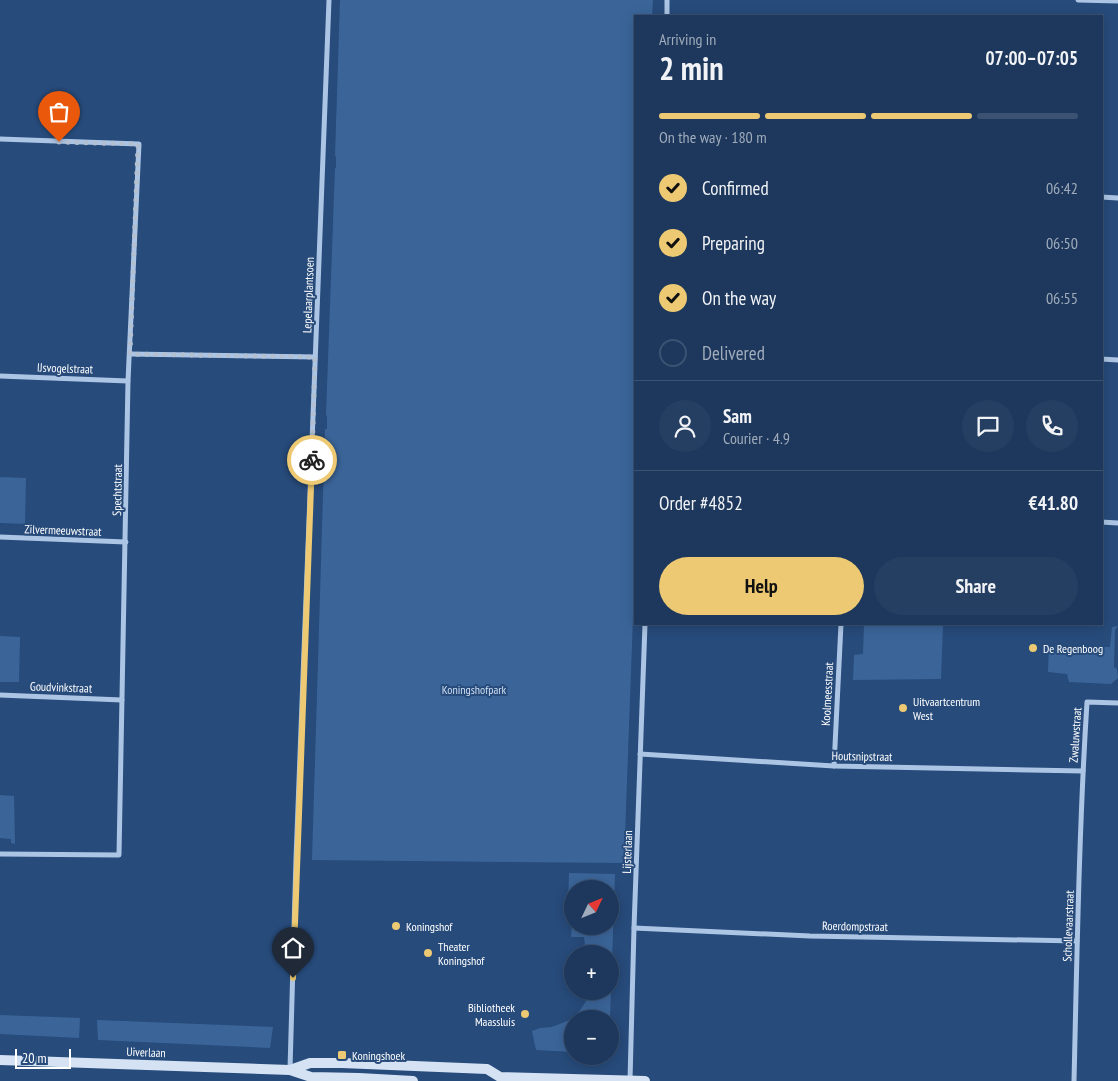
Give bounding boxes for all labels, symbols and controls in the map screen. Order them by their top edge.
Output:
text: Arriving in [659,29,716,49]
text: 07:00–07:05 [985,46,1078,70]
text: 2 min [659,47,724,89]
pin [38,91,80,142]
icon: bag [45,98,73,126]
text: On the way · 180 m [659,127,767,147]
icon: check [659,174,687,202]
text: Confirmed [702,176,769,200]
text: 06:42 [1046,178,1078,198]
icon: check [659,229,687,257]
text: Preparing [702,231,765,255]
text: 06:50 [1046,233,1078,253]
street label: Lepelaarplantsoen [299,257,317,333]
icon: check [659,284,687,312]
text: On the way [702,286,776,310]
text: 06:55 [1046,288,1078,308]
text: Delivered [702,341,765,365]
street label: IJsvogelstraat [37,360,94,376]
button: person [659,400,711,452]
button: chat [962,400,1014,452]
button: phone [1026,400,1078,452]
text: Sam [723,404,752,428]
text: Courier · 4.9 [723,428,790,448]
courier [287,435,337,485]
icon: bike [298,446,326,474]
street label: Spechtstraat [109,463,125,516]
text: Order #4852 [659,491,743,515]
text: €41.80 [1029,491,1078,515]
street label: Zilvermeeuwstraat [24,521,102,539]
button: Help [659,557,864,615]
button: Share [874,557,1078,615]
place label: De Regenboog [1043,641,1103,656]
marker: De Regenboog [1027,642,1039,654]
street label: Koolmeesstraat [818,661,836,726]
street label: Goudvinkstraat [30,678,93,696]
park label: Koningshofpark [442,682,507,697]
place label: Uitvaartcentrum West [913,694,980,723]
marker: Uitvaartcentrum West [897,702,909,714]
street label: Zwaluwstraat [1066,706,1084,763]
street label: Houtsnipstraat [831,748,893,764]
street label: Lijsterlaan [619,830,635,874]
north arrow [564,880,619,935]
map controls [564,880,619,1065]
street label: Schollevaarstraat [1059,889,1077,962]
street label: Roerdompstraat [822,918,889,934]
place label: Koningshof [406,919,453,934]
marker: Koningshof [390,920,402,932]
pin [272,927,314,978]
icon: home [279,934,307,962]
place label: Theater Koningshof [438,939,485,968]
button: + [564,945,619,1000]
marker: Theater Koningshof [422,947,434,959]
place label: Bibliotheek Maassluis [468,1000,515,1029]
marker: Bibliotheek Maassluis [519,1008,531,1020]
button: − [564,1010,619,1065]
street label: Uiverlaan [126,1044,166,1060]
scale bar [15,1046,71,1069]
place label: Koningshoek [352,1048,405,1063]
text: 20 m [22,1049,47,1067]
marker: Koningshoek [336,1049,348,1061]

